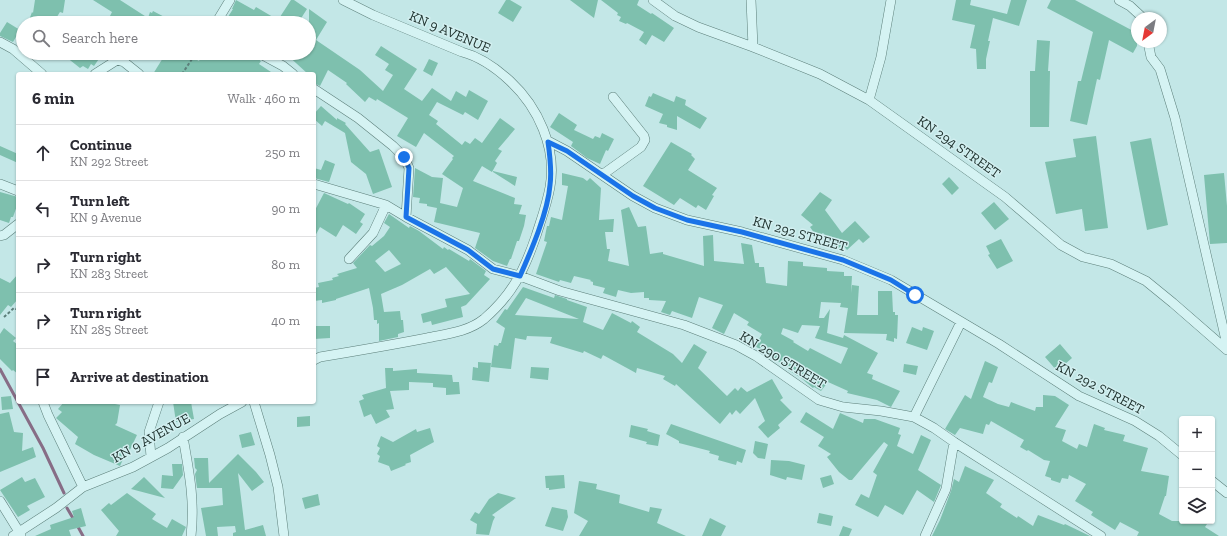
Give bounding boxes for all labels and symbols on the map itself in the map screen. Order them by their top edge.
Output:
street label: KN 9 AVENUE [407,7,493,57]
north arrow [1131,12,1167,48]
street label: KN 294 STREET [914,112,1004,182]
route end [395,148,413,166]
street label: KN 292 STREET [751,212,849,256]
route start [906,286,924,304]
street label: KN 290 STREET [736,327,830,393]
street label: KN 292 STREET [1053,358,1147,419]
street label: KN 9 AVENUE [109,410,193,466]

